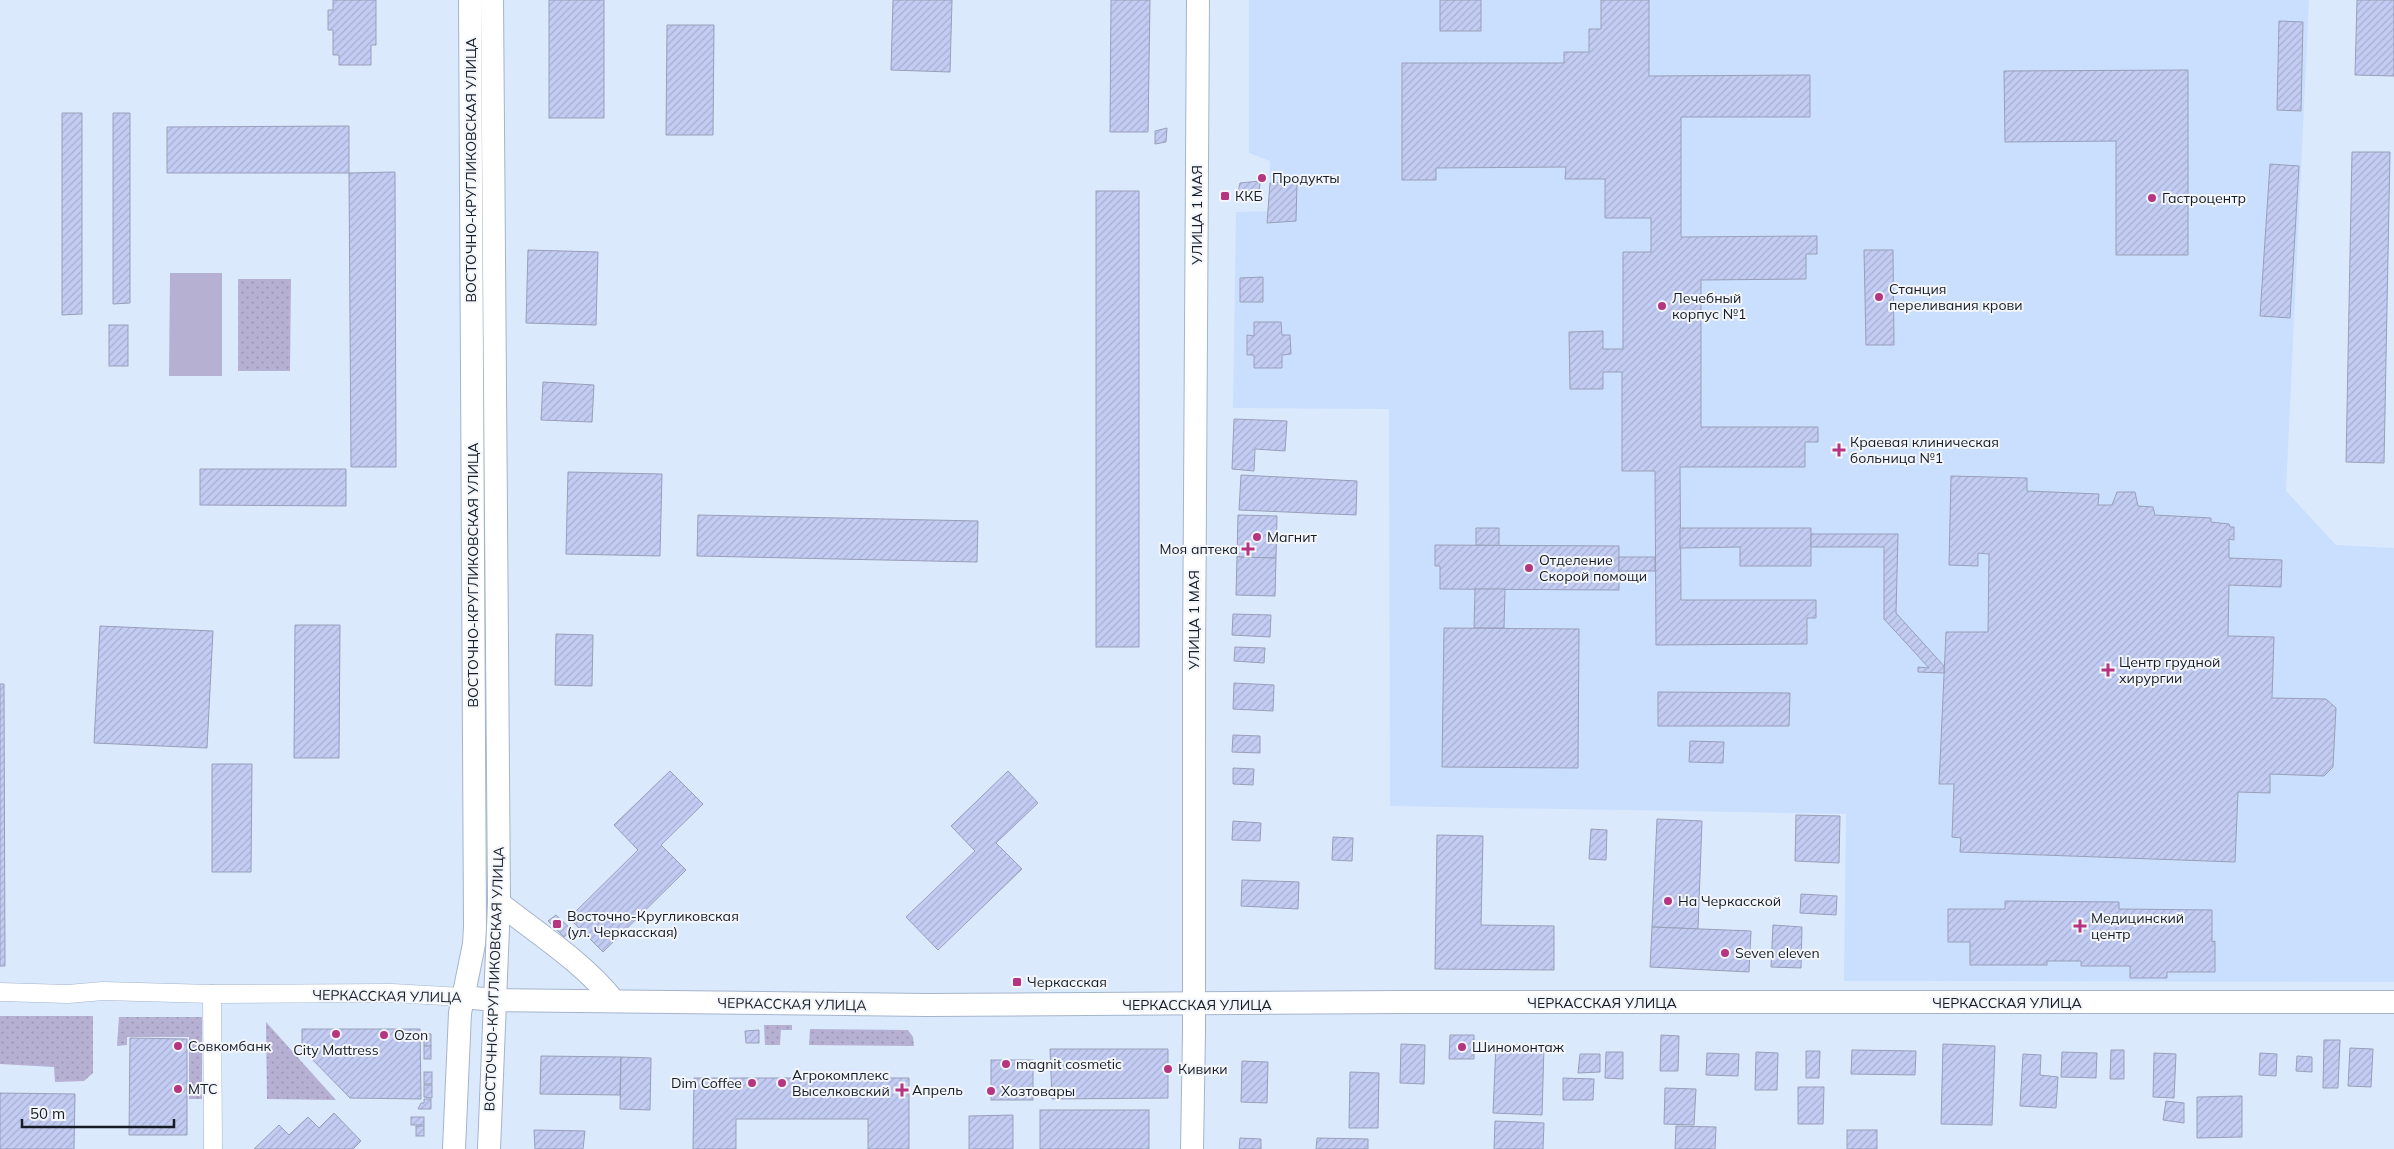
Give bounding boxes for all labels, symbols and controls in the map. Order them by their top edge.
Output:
street label: ВОСТОЧНО-КРУГЛИКОВСКАЯ УЛИЦА [462,37,480,303]
street label: УЛИЦА 1 МАЯ [1188,165,1206,266]
place label: Продукты [1272,169,1340,187]
marker: Продукты [1256,172,1268,184]
place label: ККБ [1235,187,1263,205]
place label: Гастроцентр [2162,189,2246,207]
marker: ККБ [1219,190,1231,202]
marker: Гастроцентр [2146,192,2158,204]
place label: Станция переливания крови [1889,280,2023,314]
place label: Лечебный корпус №1 [1672,289,1746,323]
marker: Станция переливания крови [1873,291,1885,303]
marker: Лечебный корпус №1 [1656,300,1668,312]
place label: Краевая клиническая больница №1 [1850,433,1999,467]
street label: ВОСТОЧНО-КРУГЛИКОВСКАЯ УЛИЦА [464,442,482,708]
marker: Краевая клиническая больница №1 [1832,443,1846,457]
place label: Магнит [1267,528,1317,546]
marker: Магнит [1251,531,1263,543]
place label: Моя аптека [1159,540,1238,558]
marker: Моя аптека [1242,543,1254,555]
place label: Отделение Скорой помощи [1539,551,1647,585]
marker: Отделение Скорой помощи [1523,562,1535,574]
street label: УЛИЦА 1 МАЯ [1185,570,1203,671]
place label: Центр грудной хирургии [2119,653,2220,687]
marker: Центр грудной хирургии [2101,663,2115,677]
street label: ВОСТОЧНО-КРУГЛИКОВСКАЯ УЛИЦА [480,846,508,1112]
place label: На Черкасской [1678,892,1781,910]
marker: На Черкасской [1662,895,1674,907]
place label: Восточно-Кругликовская (ул. Черкасская) [567,907,739,941]
place label: Медицинский центр [2091,909,2184,943]
marker: Восточно-Кругликовская (ул. Черкасская) [551,918,563,930]
marker: Медицинский центр [2073,919,2087,933]
place label: Seven eleven [1735,944,1820,962]
marker: Seven eleven [1719,947,1731,959]
place label: Черкасская [1027,973,1107,991]
marker: Черкасская [1011,976,1023,988]
street label: ЧЕРКАССКАЯ УЛИЦА [312,986,463,1006]
street label: ЧЕРКАССКАЯ УЛИЦА [717,994,868,1014]
street label: ЧЕРКАССКАЯ УЛИЦА [1527,994,1677,1012]
street label: ЧЕРКАССКАЯ УЛИЦА [1932,994,2082,1012]
street label: ЧЕРКАССКАЯ УЛИЦА [1122,996,1272,1014]
place label: Ozon [394,1026,428,1044]
marker: City Mattress [330,1028,342,1040]
marker: Ozon [378,1029,390,1041]
place label: Совкомбанк [188,1037,272,1055]
place label: Шиномонтаж [1472,1038,1565,1056]
marker: Совкомбанк [172,1040,184,1052]
place label: City Mattress [293,1041,379,1059]
marker: Шиномонтаж [1456,1041,1468,1053]
place label: magnit cosmetic [1016,1055,1122,1073]
marker: magnit cosmetic [1000,1058,1012,1070]
place label: Кивики [1178,1060,1228,1078]
marker: Кивики [1162,1063,1174,1075]
place label: Агрокомплекс Выселковский [792,1066,890,1100]
place label: Dim Coffee [671,1074,742,1092]
marker: Dim Coffee [746,1077,758,1089]
marker: Агрокомплекс Выселковский [776,1077,788,1089]
place label: МТС [188,1080,217,1098]
place label: Апрель [912,1081,963,1099]
place label: Хозтовары [1001,1082,1075,1100]
marker: МТС [172,1083,184,1095]
marker: Апрель [896,1084,908,1096]
marker: Хозтовары [985,1085,997,1097]
scale bar [22,1096,175,1128]
text: 50 m [30,1104,65,1123]

